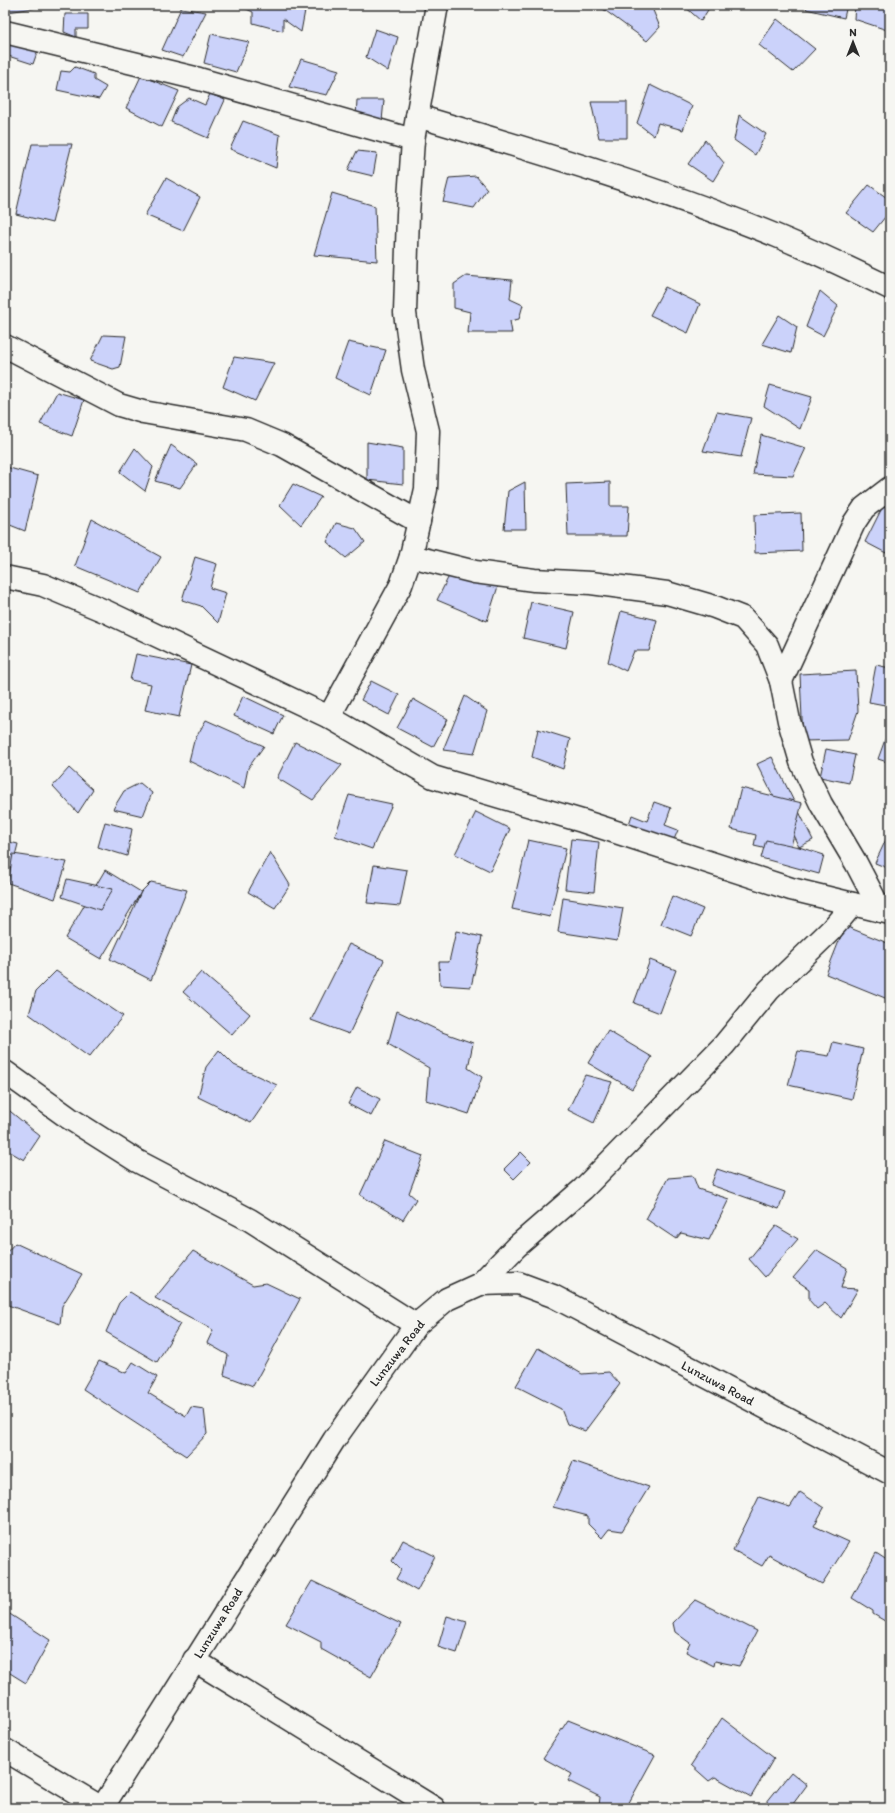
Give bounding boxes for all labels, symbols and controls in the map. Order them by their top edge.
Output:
north arrow [833,22,873,62]
text: N [849,26,857,39]
street label: Lunzuwa Road [366,1317,428,1389]
street label: Lunzuwa Road [679,1357,757,1409]
street label: Lunzuwa Road [190,1585,246,1661]

